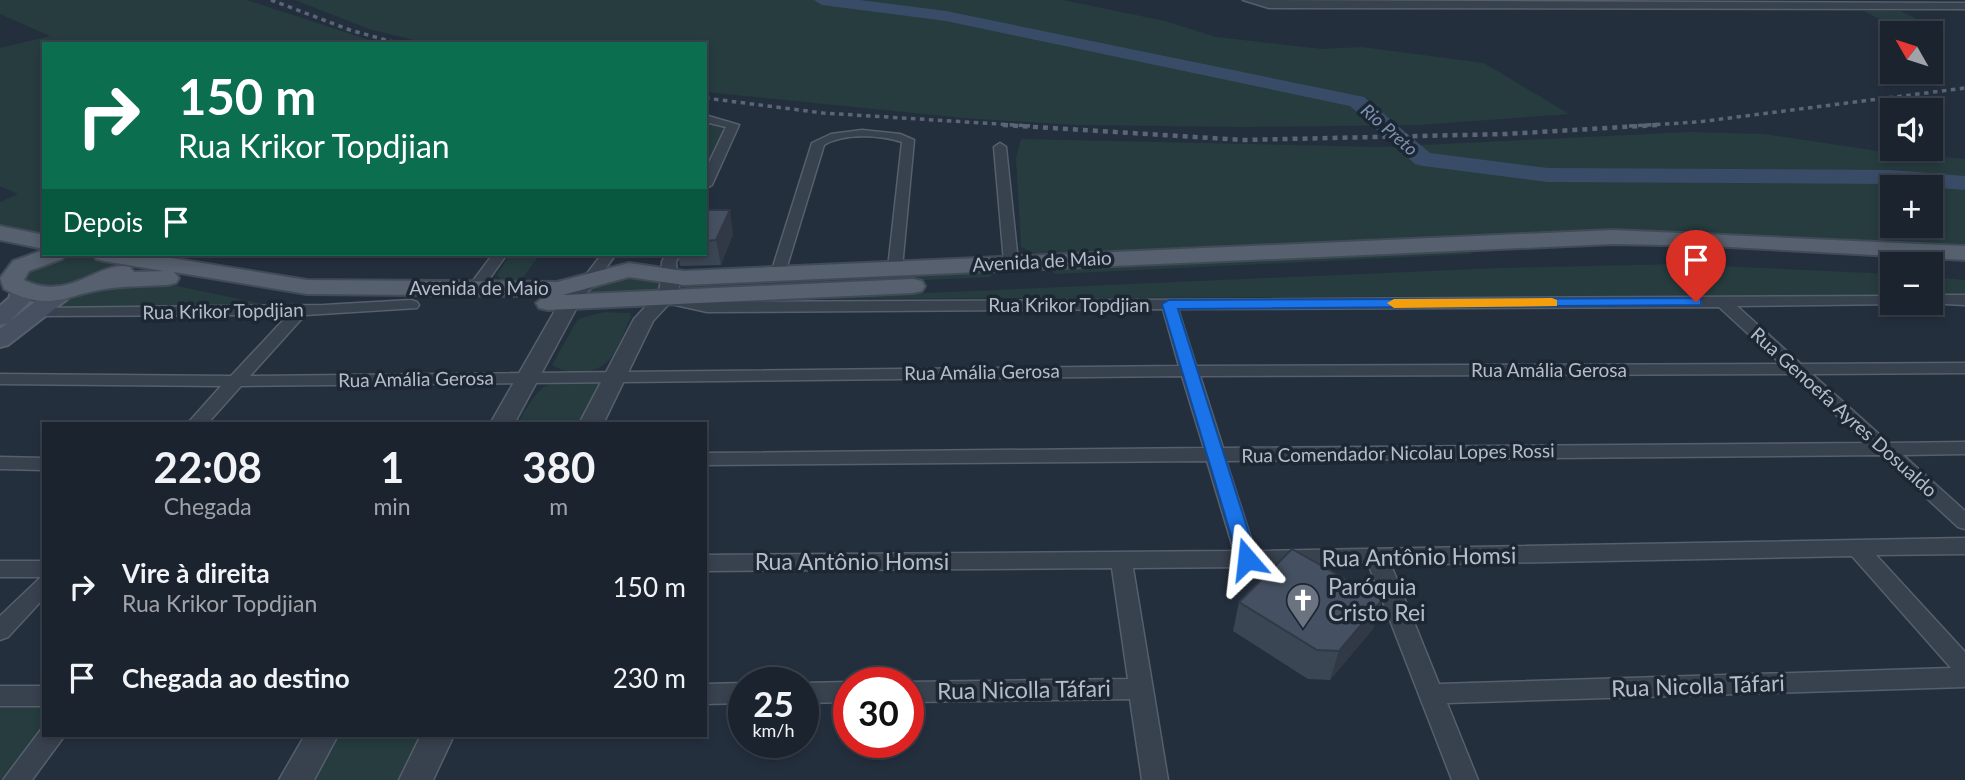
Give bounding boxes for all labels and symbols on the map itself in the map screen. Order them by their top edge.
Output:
north arrow [1880,21,1942,84]
water label: Rio Preto [1357,99,1423,160]
pin [1666,230,1726,302]
street label: Avenida de Maio [972,245,1112,276]
street label: Avenida de Maio [409,276,549,299]
street label: Rua Krikor Topdjian [988,293,1150,316]
street label: Rua Krikor Topdjian [142,298,304,323]
street label: Rua Genoefa Ayres Dosualdo [1747,322,1942,501]
street label: Rua Amália Gerosa [1471,358,1627,381]
street label: Rua Amália Gerosa [904,359,1060,384]
street label: Rua Amália Gerosa [338,366,494,391]
street label: Rua Comendador Nicolau Lopes Rossi [1241,438,1555,467]
position arrow [1210,522,1284,596]
street label: Rua Antônio Homsi [1321,540,1517,572]
street label: Rua Antônio Homsi [755,547,949,575]
place label: Paróquia Cristo Rei [1328,572,1426,626]
church icon: Paróquia Cristo Rei [1284,581,1322,630]
speed limit sign: 30 [833,667,924,758]
street label: Rua Nicolla Táfari [1611,668,1785,702]
street label: Rua Nicolla Táfari [937,673,1111,705]

